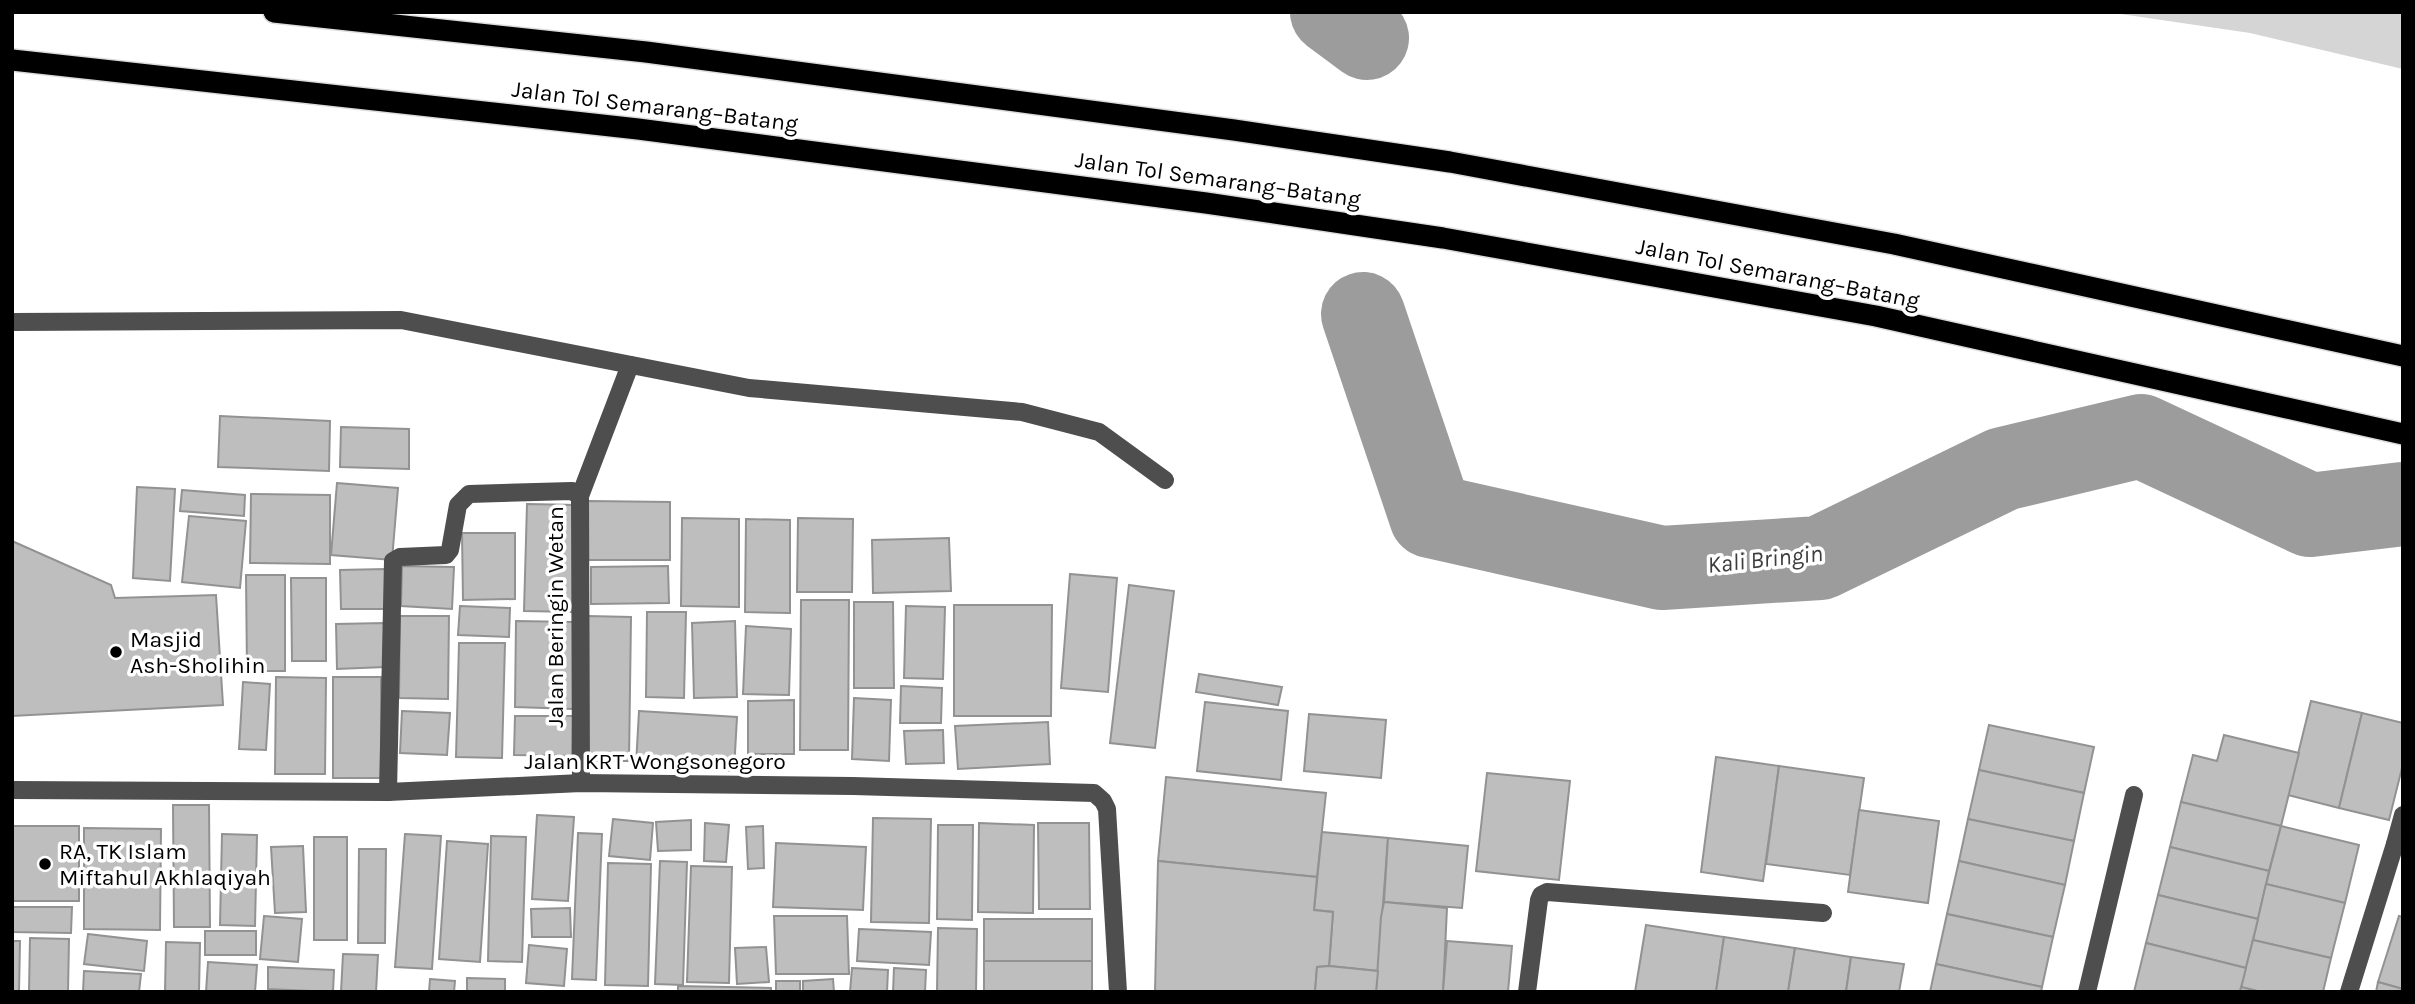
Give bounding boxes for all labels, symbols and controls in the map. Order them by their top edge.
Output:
street label: Jalan Tol Semarang–Batang [510,76,800,137]
street label: Jalan Tol Semarang–Batang [1073,146,1363,213]
street label: Jalan Tol Semarang–Batang [1634,233,1922,314]
street label: Jalan Beringin Wetan [542,506,569,728]
water label: Kali Bringin [1706,539,1824,579]
place label: Masjid Ash-Sholihin [130,626,265,679]
marker: Masjid Ash-Sholihin [108,644,124,660]
street label: Jalan KRT Wongsonegoro [524,748,786,775]
place label: RA, TK Islam Miftahul Akhlaqiyah [59,838,271,891]
marker: RA, TK Islam Miftahul Akhlaqiyah [37,856,53,872]

